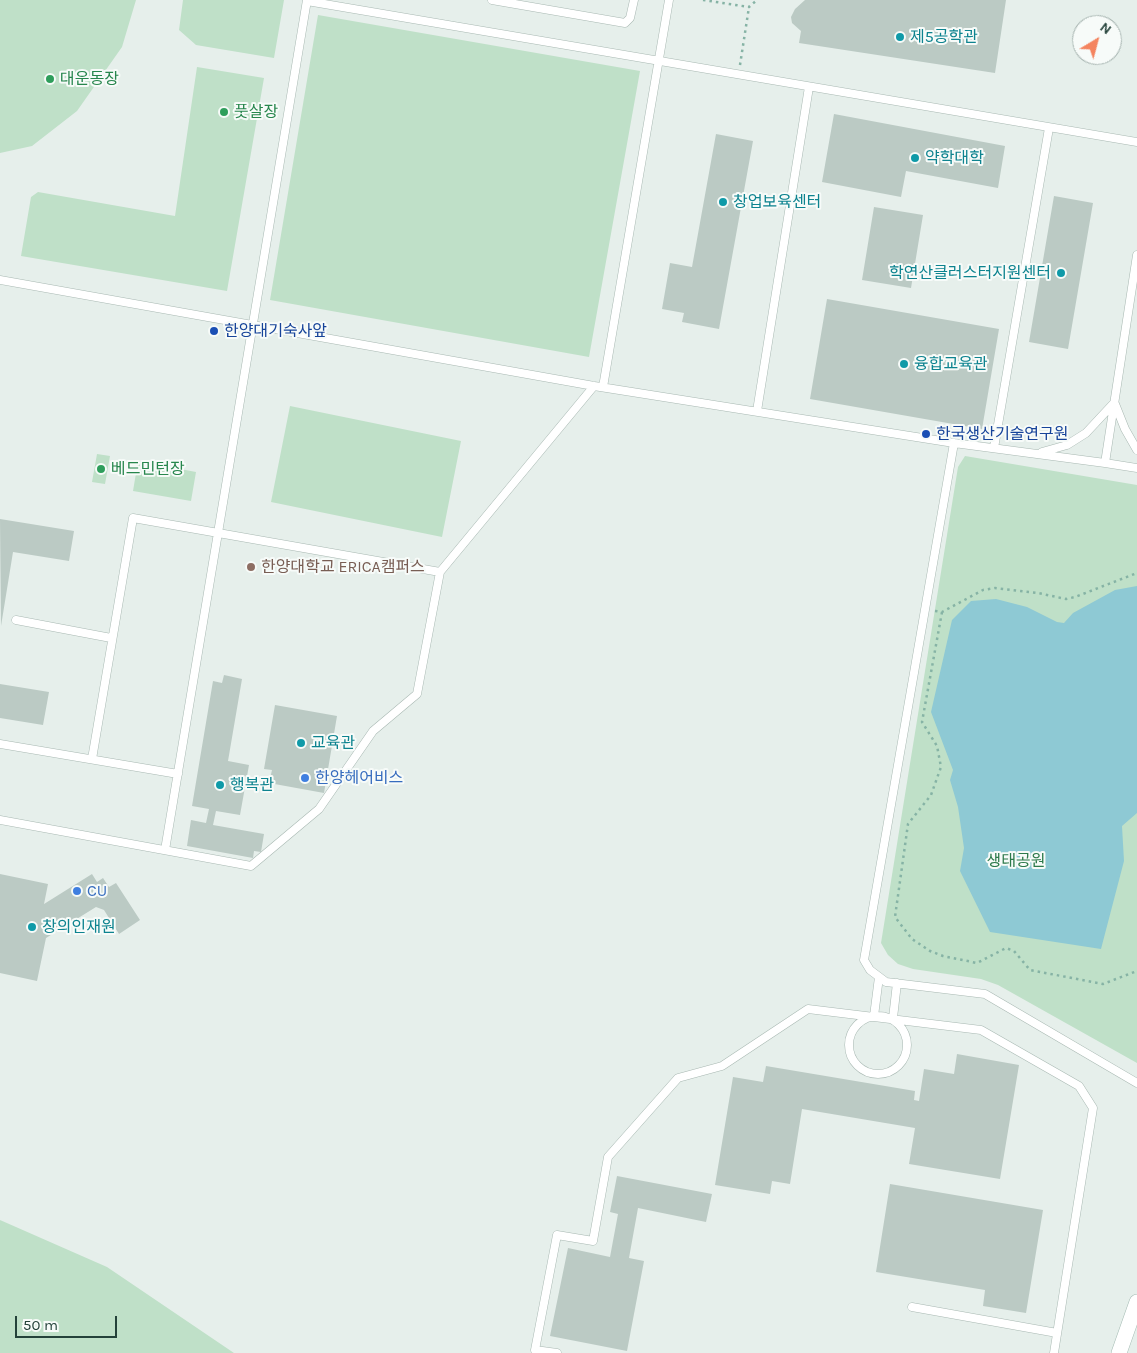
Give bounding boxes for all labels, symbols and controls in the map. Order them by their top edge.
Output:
north arrow [1072,15,1122,65]
text: N [1097,19,1115,38]
place label: 제5공학관 [910,27,978,47]
marker: 제5공학관 [894,31,906,43]
place label: 대운동장 [60,69,119,89]
marker: 대운동장 [44,73,56,85]
place label: 풋살장 [234,102,278,122]
marker: 풋살장 [218,106,230,118]
place label: 약학대학 [925,148,984,168]
marker: 약학대학 [909,152,921,164]
place label: 창업보육센터 [733,192,821,212]
marker: 창업보육센터 [717,196,729,208]
place label: 학연산클러스터지원센터 [889,263,1051,283]
marker: 학연산클러스터지원센터 [1055,267,1067,279]
place label: 한양대기숙사앞 [224,321,327,341]
marker: 한양대기숙사앞 [208,325,220,337]
place label: 융합교육관 [914,354,988,374]
marker: 융합교육관 [898,358,910,370]
place label: 한국생산기술연구원 [936,424,1068,444]
marker: 한국생산기술연구원 [920,428,932,440]
place label: 베드민턴장 [111,459,185,479]
marker: 베드민턴장 [95,463,107,475]
place label: 한양대학교 ERICA캠퍼스 [261,557,425,577]
marker: 한양대학교 ERICA캠퍼스 [245,561,257,573]
place label: 교육관 [311,733,355,753]
marker: 교육관 [295,737,307,749]
place label: 한양헤어비스 [315,768,403,788]
marker: 한양헤어비스 [299,772,311,784]
place label: 행복관 [230,775,274,795]
marker: 행복관 [214,779,226,791]
park label: 생태공원 [987,851,1045,871]
place label: CU [87,881,107,901]
marker: CU [71,885,83,897]
place label: 창의인재원 [42,917,116,937]
marker: 창의인재원 [26,921,38,933]
scale bar [18,1306,120,1338]
text: 50 m [23,1316,58,1334]

